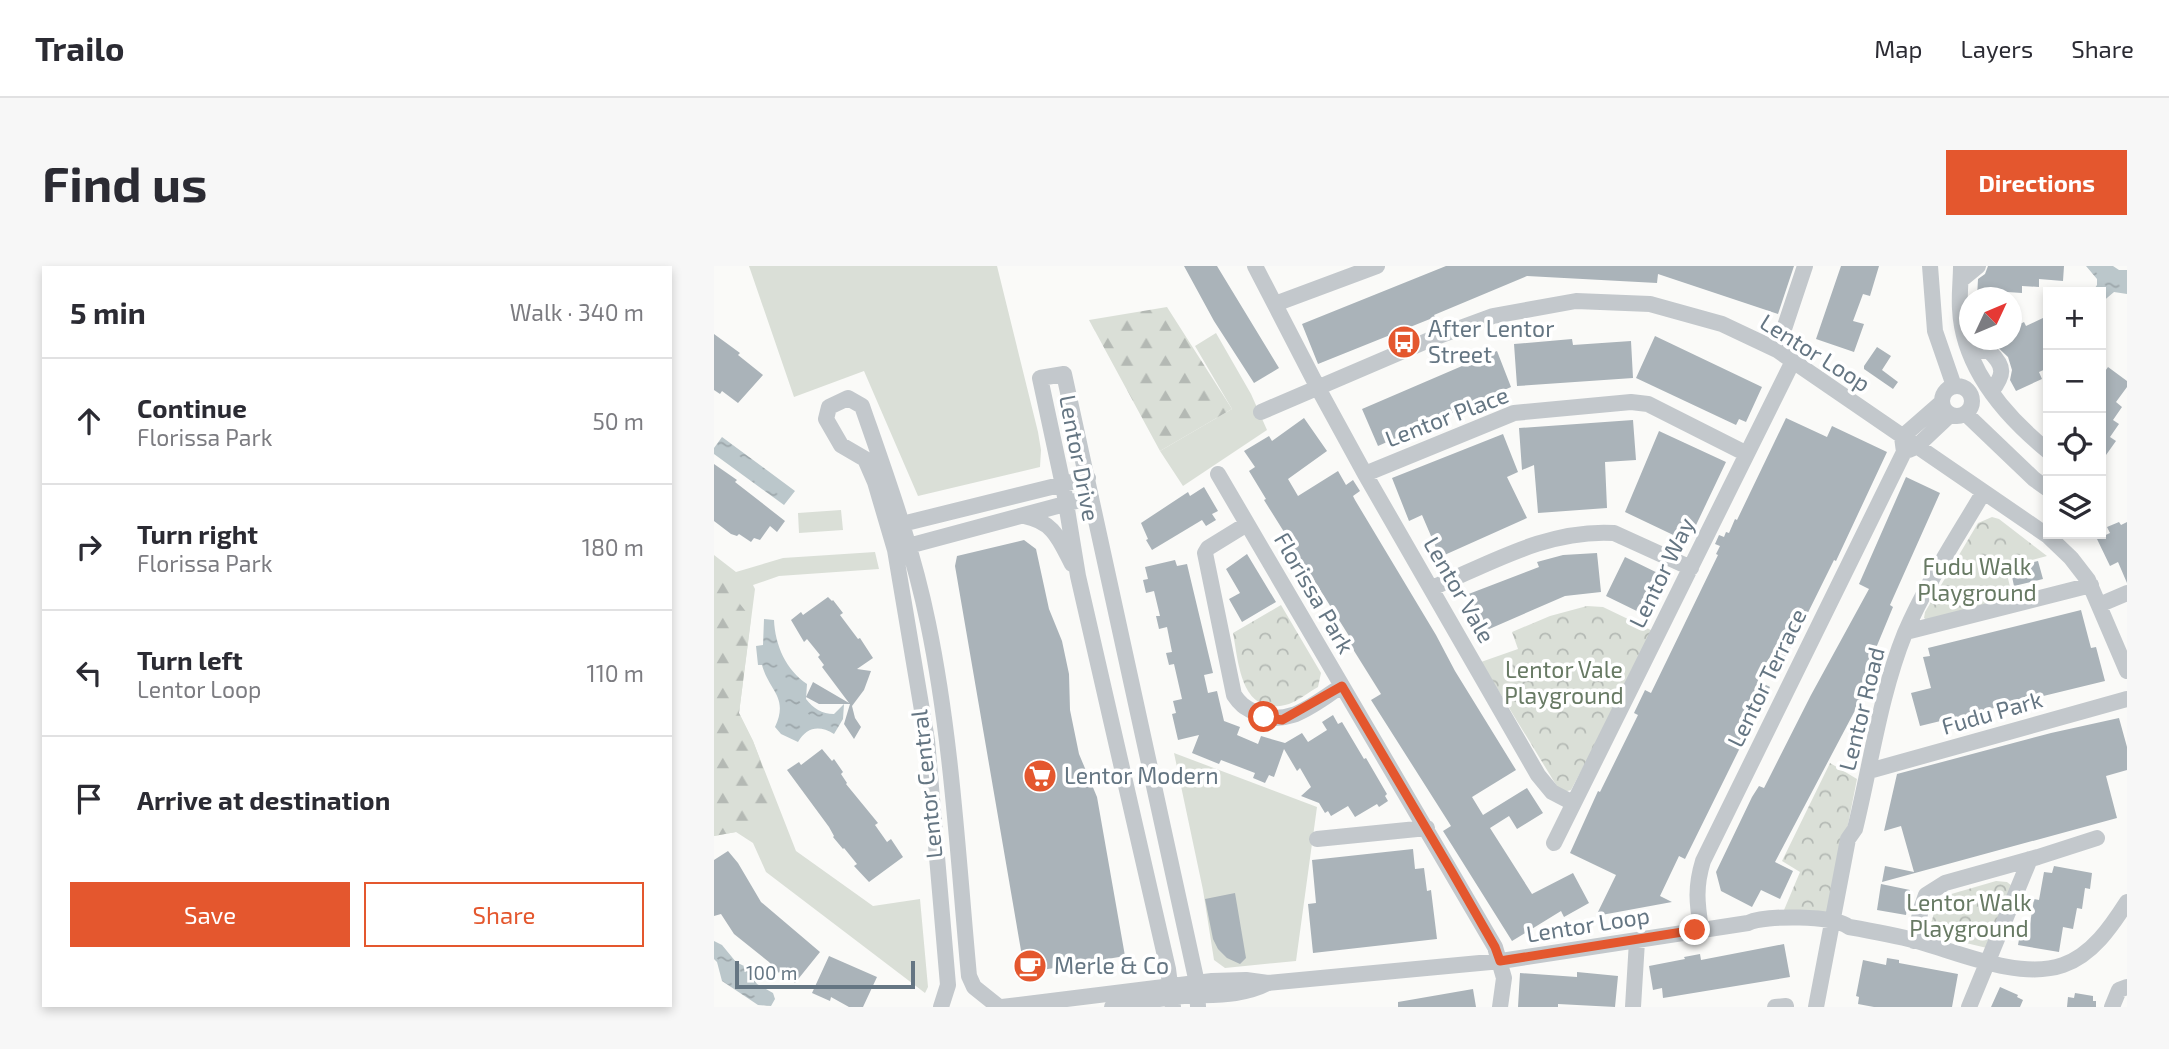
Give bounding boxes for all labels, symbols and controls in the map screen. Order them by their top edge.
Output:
text: Trailo [35,28,125,68]
text: Map [1874,34,1922,63]
text: Layers [1960,34,2033,63]
text: Share [2071,34,2134,63]
button: Directions [1946,150,2127,215]
text: Find us [42,153,207,212]
north arrow [1959,287,2022,350]
map controls [2043,287,2106,539]
button: + [2043,287,2106,350]
text: 5 min [70,294,146,330]
text: Walk · 340 m [510,298,644,326]
street label: Lentor Loop [1755,307,1876,397]
place label: After Lentor Street [1428,314,1554,368]
bus stop icon: After Lentor Street [1385,323,1423,361]
button: − [2043,350,2106,413]
street label: Lentor Place [1381,380,1512,452]
text: Continue [137,392,247,423]
street label: Lentor Drive [1054,392,1106,523]
icon: ahead [70,402,108,440]
text: 50 m [593,407,644,435]
button: locate [2043,413,2106,476]
text: Florissa Park [137,423,272,451]
button: layers [2043,476,2106,539]
street label: Lentor Way [1622,513,1700,632]
text: Turn right [137,518,258,549]
street label: Florissa Park [1269,527,1361,658]
icon: right [70,528,108,566]
street label: Lentor Vale [1418,531,1501,648]
text: 180 m [582,533,644,561]
text: Florissa Park [137,549,272,577]
park label: Fudu Walk Playground [1917,552,2037,606]
street label: Lentor Terrace [1721,604,1812,751]
text: Turn left [137,644,243,675]
street label: Lentor Road [1832,644,1890,773]
icon: left [70,654,108,692]
park label: Lentor Vale Playground [1504,655,1624,709]
text: 110 m [587,659,644,687]
text: Lentor Loop [137,675,261,703]
street label: Fudu Park [1938,684,2046,740]
route start [1248,701,1279,732]
street label: Lentor Central [904,708,948,860]
supermarket icon: Lentor Modern [1021,757,1059,795]
place label: Lentor Modern [1064,761,1219,789]
icon: arrive [70,780,108,818]
text: Arrive at destination [137,784,390,815]
button: Save [70,882,350,947]
button: Share [364,882,644,947]
park label: Lentor Walk Playground [1906,888,2032,942]
street label: Lentor Loop [1524,900,1651,948]
route end [1679,914,1710,945]
cafe icon: Merle & Co [1011,947,1049,985]
place label: Merle & Co [1054,951,1169,979]
scale bar [735,958,915,990]
text: 100 m [746,961,797,984]

